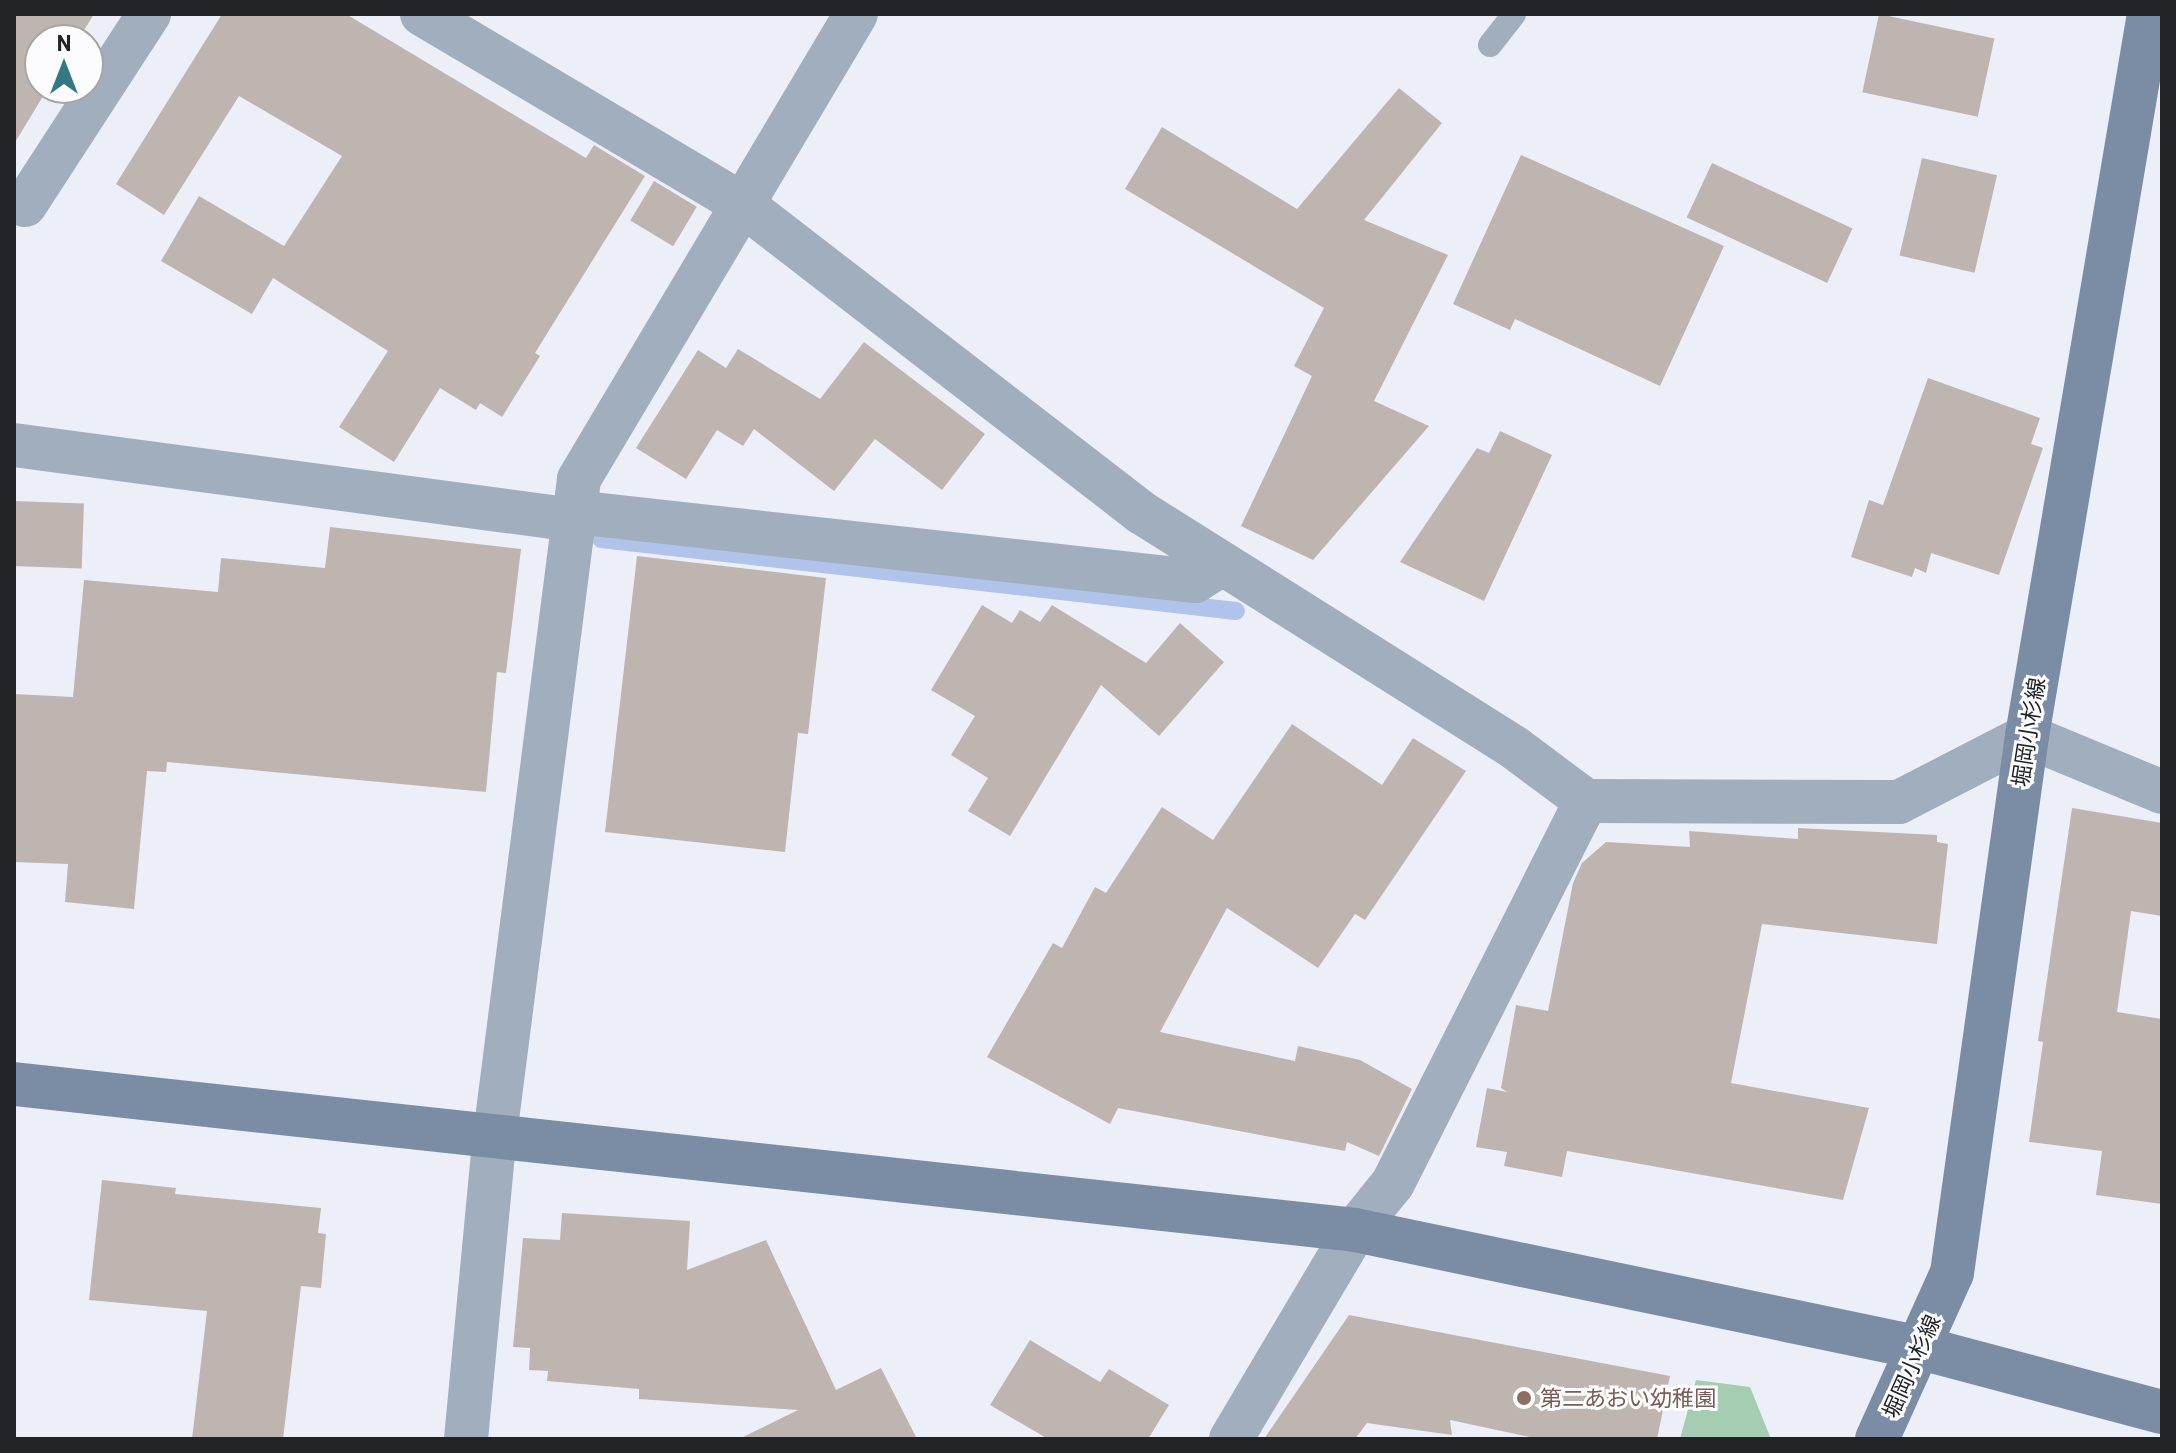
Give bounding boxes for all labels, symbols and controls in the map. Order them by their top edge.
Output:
north arrow [24,24,104,104]
text: N [57,29,71,55]
street label: 堀岡小杉線 [2006,676,2050,788]
street label: 堀岡小杉線 [1877,1310,1945,1422]
place label: 第二あおい幼稚園 [1540,1385,1716,1411]
marker: 第二あおい幼稚園 [1515,1389,1533,1407]

